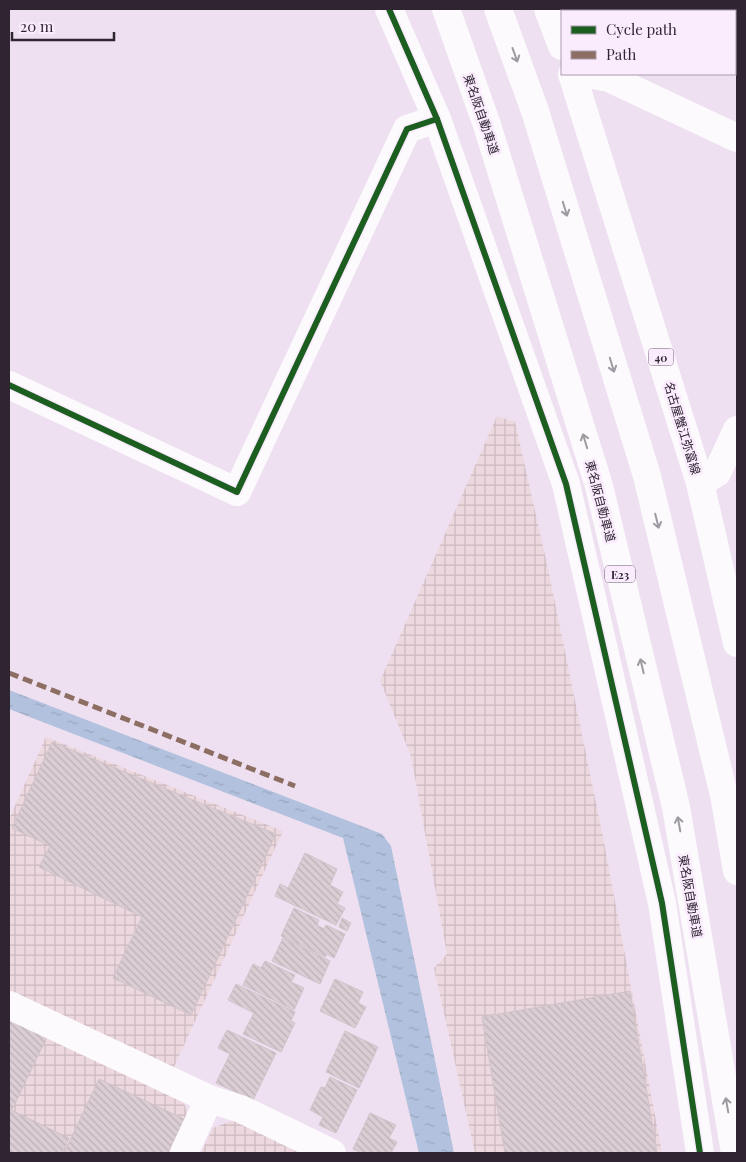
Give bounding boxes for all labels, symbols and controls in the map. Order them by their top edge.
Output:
scale bar [12,10,115,42]
legend [561,10,736,75]
text: 20 m [20,16,54,36]
text: Cycle path [606,19,677,39]
text: Path [606,44,636,64]
one-way arrow [511,46,520,62]
street label: 東名阪自動車道 [461,72,503,156]
one-way arrow [561,201,570,216]
road number: 40 [648,348,674,366]
one-way arrow [608,356,618,372]
street label: 名古屋蟹江弥富線 [661,380,705,476]
one-way arrow [579,433,589,449]
street label: 東名阪自動車道 [582,458,620,544]
one-way arrow [653,512,662,528]
road number: E23 [605,566,635,582]
one-way arrow [637,659,646,675]
one-way arrow [673,817,683,833]
street label: 東名阪自動車道 [676,853,706,939]
one-way arrow [721,1098,731,1114]

